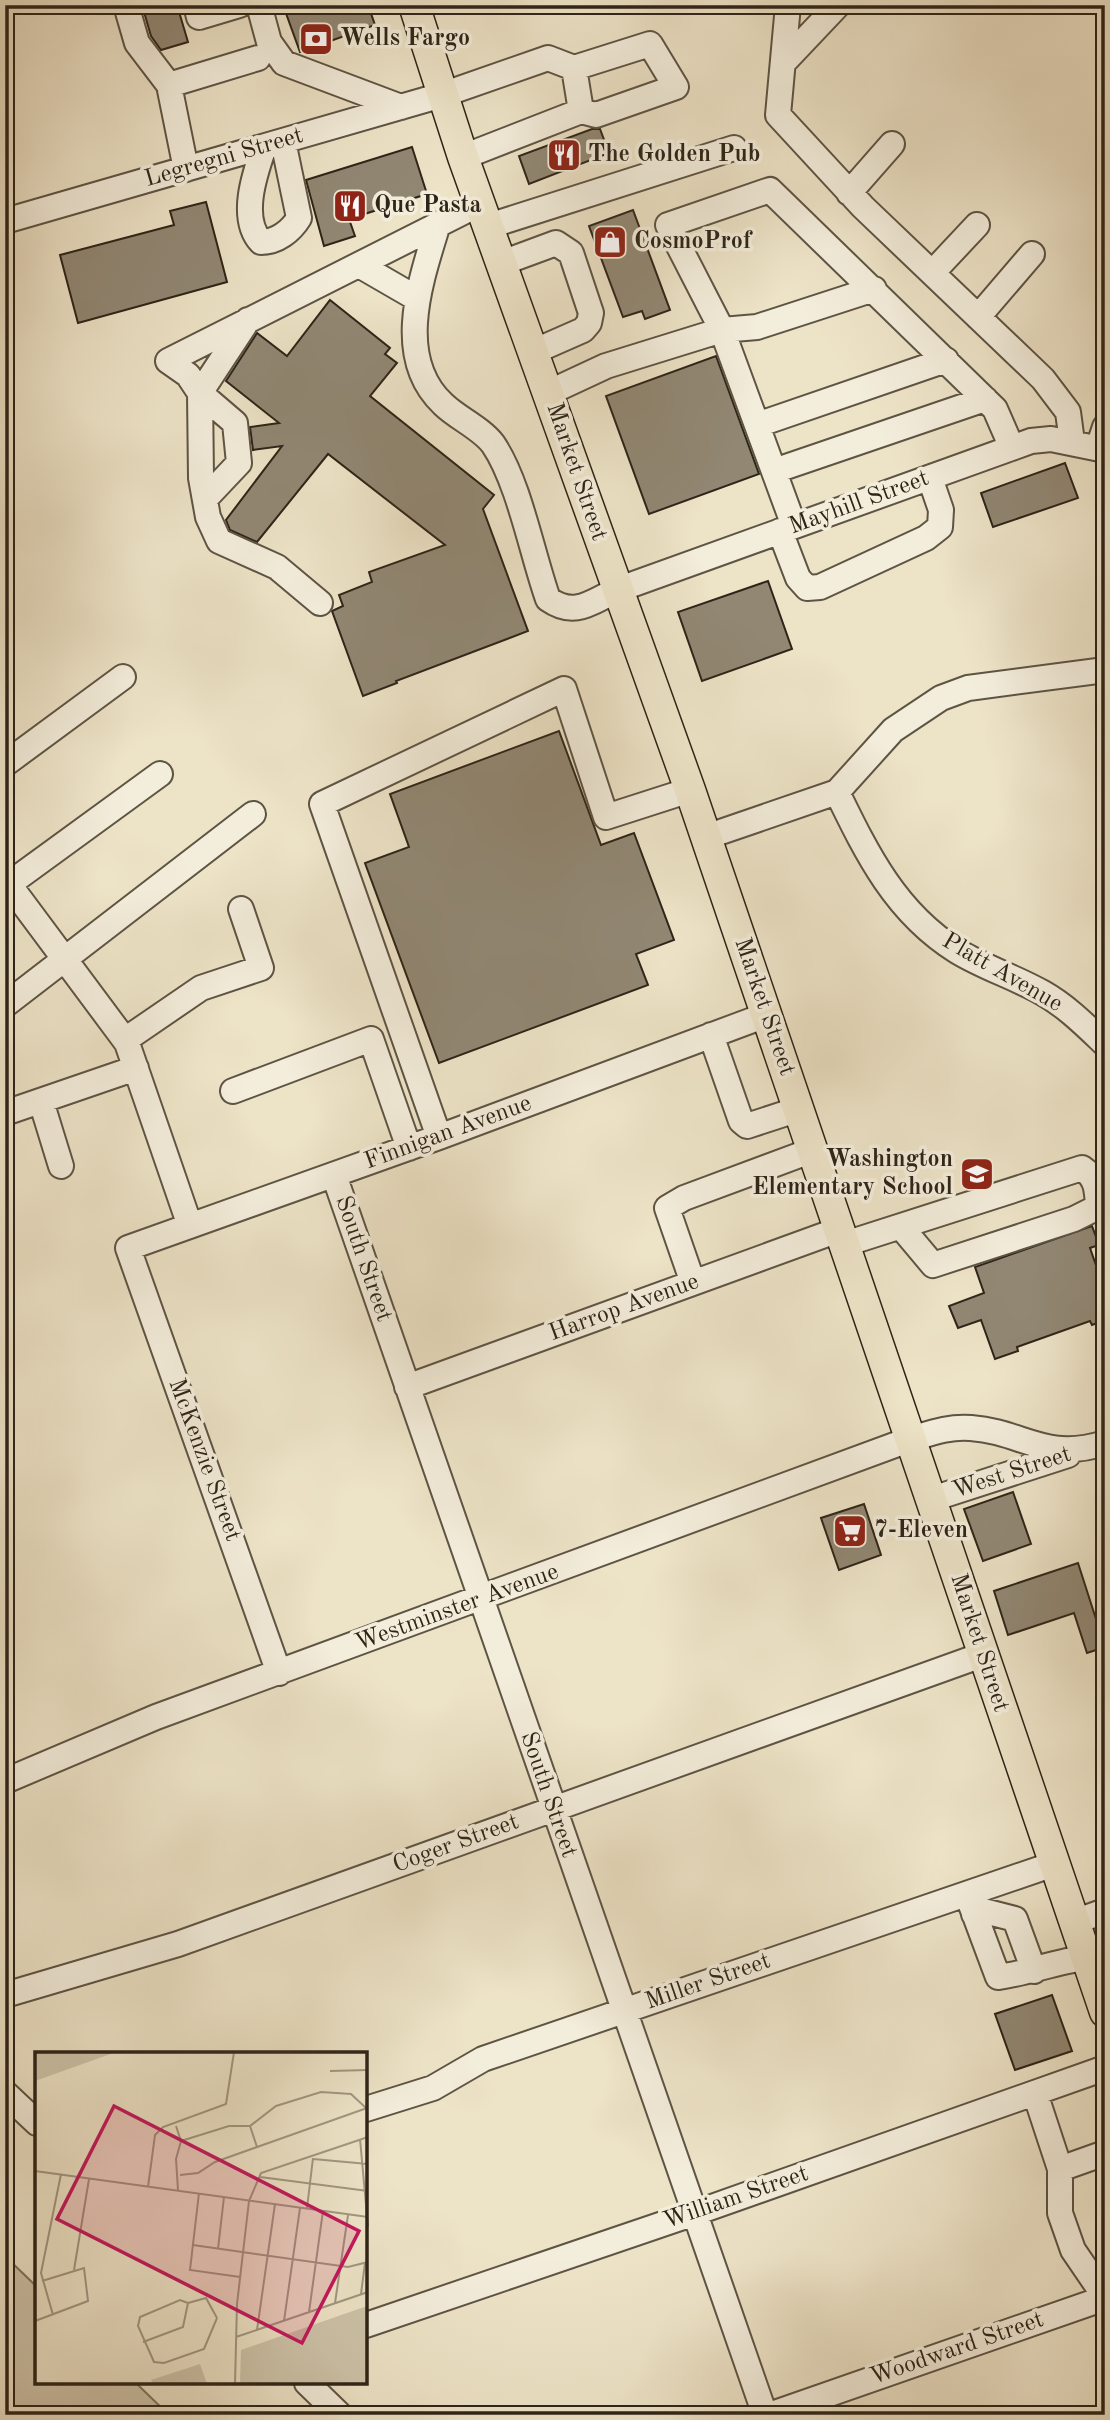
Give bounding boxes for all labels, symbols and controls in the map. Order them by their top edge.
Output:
bank icon: Wells Fargo [297,20,335,58]
place label: Wells Fargo [340,27,470,51]
street label: Legregni Street [142,124,306,192]
restaurant icon: The Golden Pub [545,136,583,174]
place label: The Golden Pub [588,143,760,167]
restaurant icon: Que Pasta [331,187,369,225]
place label: Que Pasta [374,194,482,218]
shop icon: CosmoProf [591,223,629,261]
place label: CosmoProf [634,230,753,254]
street label: Market Street [541,400,611,544]
street label: Mayhill Street [786,467,932,539]
street label: Platt Avenue [938,929,1066,1017]
street label: Market Street [729,935,799,1079]
street label: Finnigan Avenue [361,1092,535,1174]
place label: Washington Elementary School [752,1148,953,1200]
school or university icon: Washington Elementary School [958,1155,996,1193]
street label: South Street [330,1193,396,1325]
street label: Harrop Avenue [546,1270,702,1346]
street label: McKenzie Street [163,1375,245,1545]
street label: West Street [950,1443,1074,1503]
supermarket icon: 7-Eleven [831,1512,869,1550]
place label: 7-Eleven [874,1519,968,1543]
street label: Westminster Avenue [352,1560,562,1656]
street label: Market Street [945,1571,1013,1715]
street label: South Street [515,1729,581,1861]
street label: Coger Street [390,1810,522,1878]
street label: Miller Street [642,1949,774,2015]
inset map [35,2052,368,2385]
street label: William Street [660,2162,812,2234]
street label: Woodward Street [867,2308,1047,2390]

